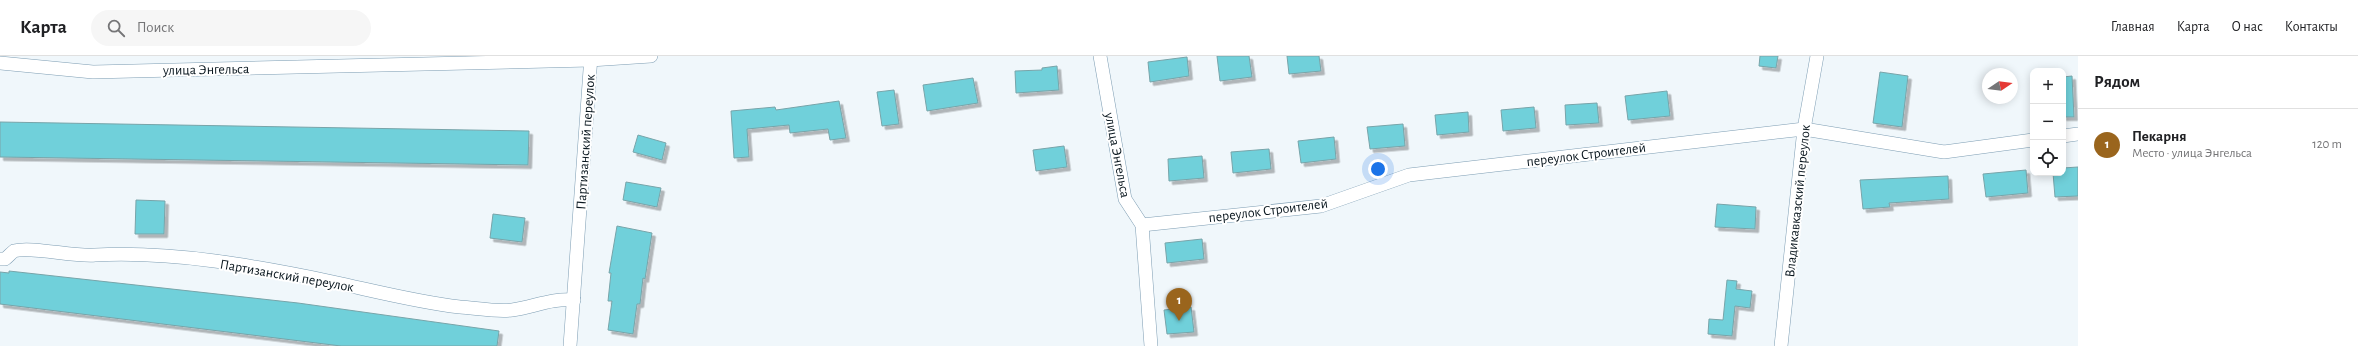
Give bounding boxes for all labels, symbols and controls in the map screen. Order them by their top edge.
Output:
search box [91,10,371,46]
icon: search [105,17,127,39]
text: Карта [20,18,67,37]
text: Поиск [137,20,174,35]
text: Главная [2111,20,2155,34]
text: Карта [2177,20,2210,34]
text: О нас [2232,20,2263,34]
text: Контакты [2285,20,2338,34]
street label: улица Энгельса [162,62,250,78]
north arrow [1982,68,2018,104]
map controls [2030,68,2066,176]
button: + [2030,68,2066,104]
street label: Партизанский переулок [574,73,598,210]
text: Рядом [2094,73,2140,90]
button: − [2030,104,2066,140]
street label: улица Энгельса [1102,110,1132,200]
street label: Владикавказский переулок [1783,124,1813,278]
text: Пекарня [2132,129,2186,144]
text: 1 [2105,138,2109,151]
text: 120 m [2312,138,2342,151]
button: locate [2030,140,2066,176]
street label: переулок Строителей [1526,141,1647,169]
text: Место · улица Энгельса [2132,147,2252,160]
your location [1368,159,1388,179]
street label: переулок Строителей [1208,197,1329,225]
street label: Партизанский переулок [219,257,355,295]
pin: 1 [1166,288,1192,321]

